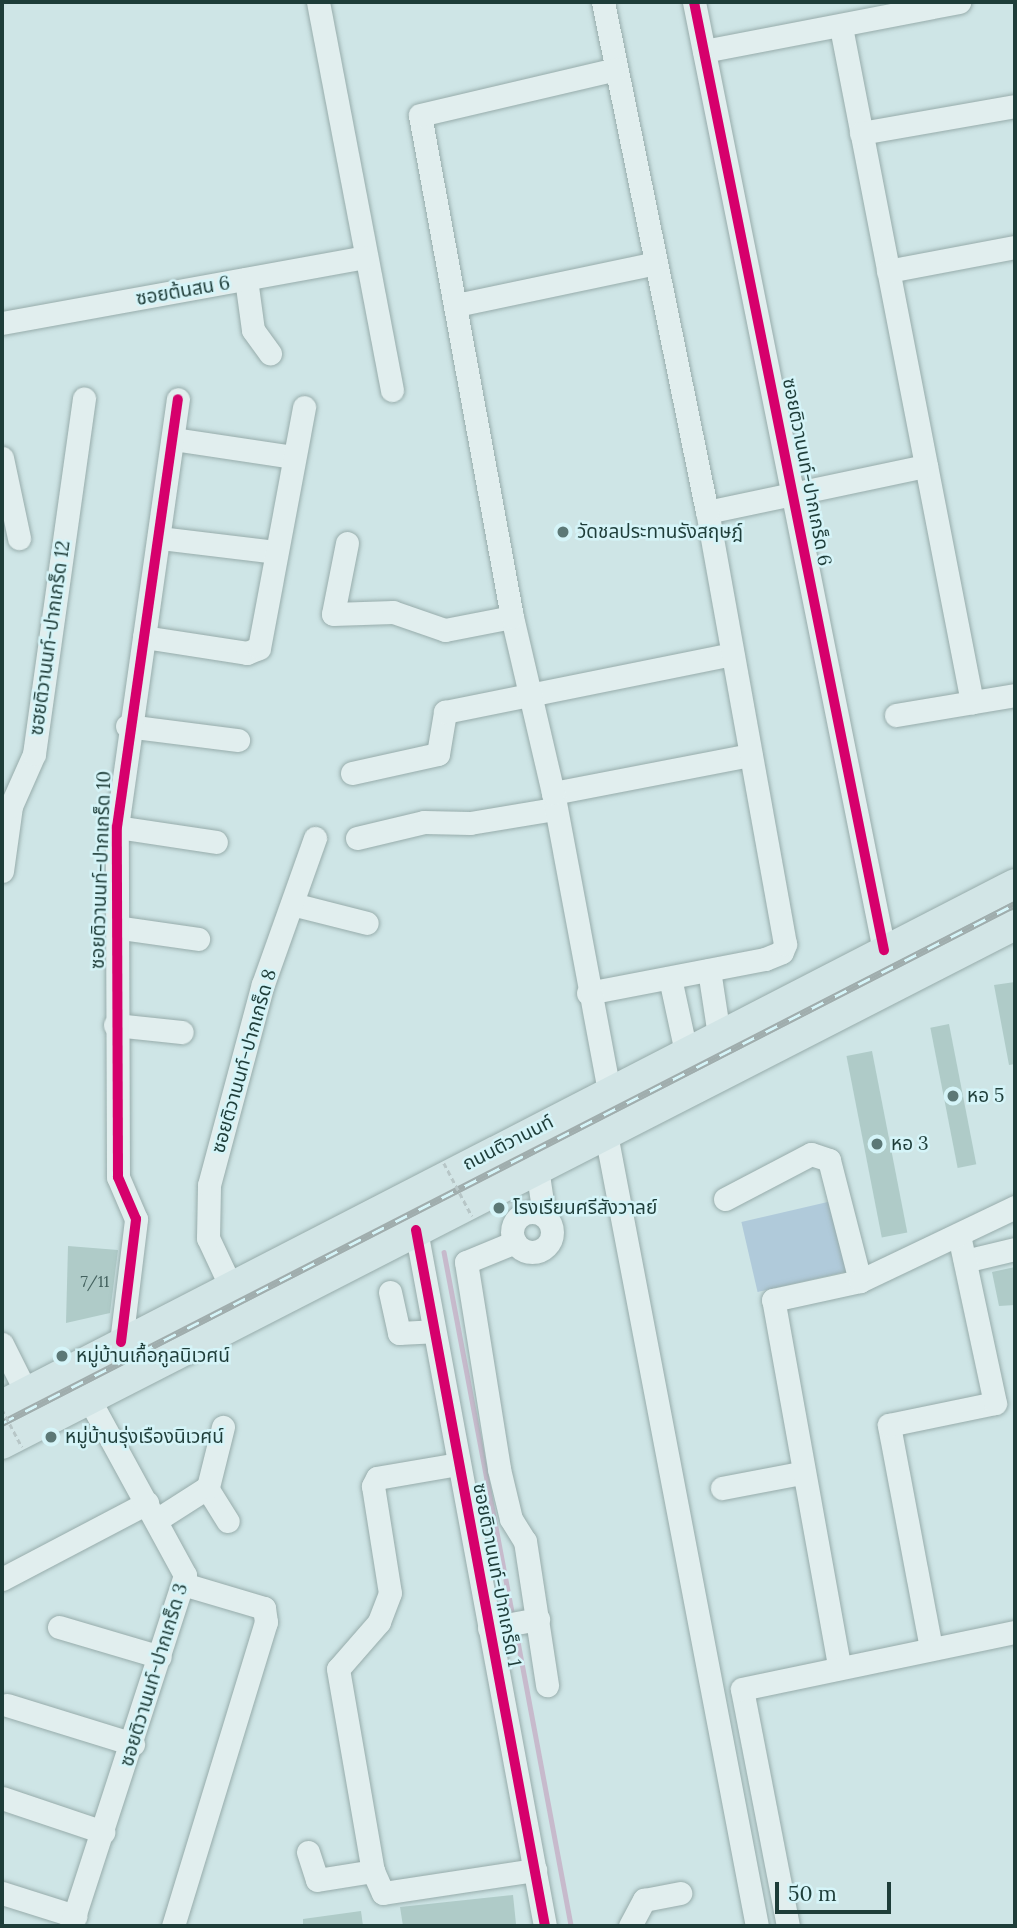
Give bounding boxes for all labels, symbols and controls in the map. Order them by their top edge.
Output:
street label: ซอยต้นสน 6 [134,272,232,310]
street label: ซอยติวานนท์-ปากเกร็ด 6 [778,376,836,568]
place label: วัดชลประทานรังสฤษฎ์ [577,521,743,543]
marker: วัดชลประทานรังสฤษฎ์ [555,524,571,540]
street label: ซฮยติวานนท์-ปากเกร็ด 12 [25,539,75,737]
street label: ซอยติวานนท์-ปากเกร็ด 10 [86,770,116,970]
street label: ซอยติวานนท์-ปากเกร็ด 8 [207,966,281,1156]
place label: หอ 5 [967,1085,1004,1107]
marker: หอ 5 [945,1088,961,1104]
street label: ถนนติวานนท์ [459,1110,557,1176]
place label: หอ 3 [891,1133,929,1155]
marker: หอ 3 [869,1136,885,1152]
place label: โรงเรียนศรีสังวาลย์ [513,1197,657,1219]
marker: โรงเรียนศรีสังวาลย์ [491,1200,507,1216]
house number: 7/11 [81,1271,109,1291]
place label: หมู่บ้านเกื้อกูลนิเวศน์ [76,1345,230,1367]
marker: หมู่บ้านเกื้อกูลนิเวศน์ [54,1348,70,1364]
place label: หมู่บ้านรุ่งเรืองนิเวศน์ [65,1426,224,1448]
marker: หมู่บ้านรุ่งเรืองนิเวศน์ [43,1429,59,1445]
street label: ซอยติวานนท์-ปากเกร็ด 1 [468,1481,526,1669]
street label: ซอยติวานนท์-ปากเกร็ด 3 [115,1581,193,1769]
scale bar [779,1868,894,1912]
text: 50 m [788,1880,837,1907]

